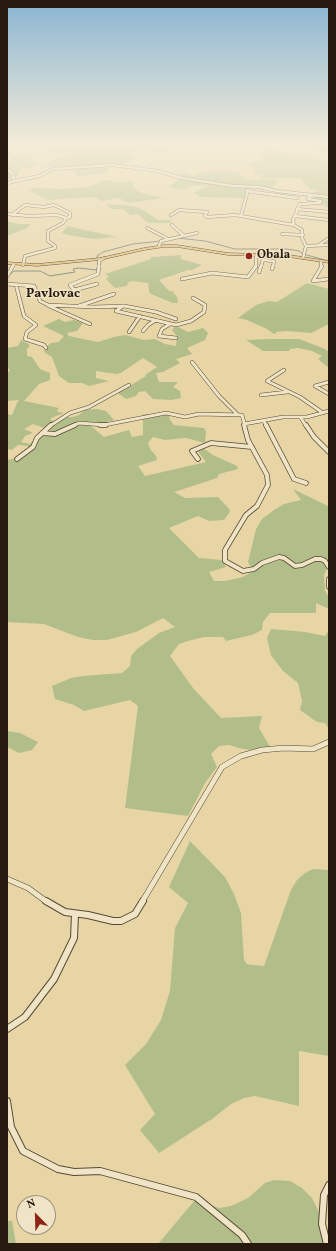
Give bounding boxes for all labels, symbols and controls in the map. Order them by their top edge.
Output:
place label: Obala [257,249,290,263]
marker: Obala [244,251,254,261]
district label: Pavlovac [26,287,80,303]
north arrow [16,1195,56,1235]
text: N [25,1196,38,1213]

